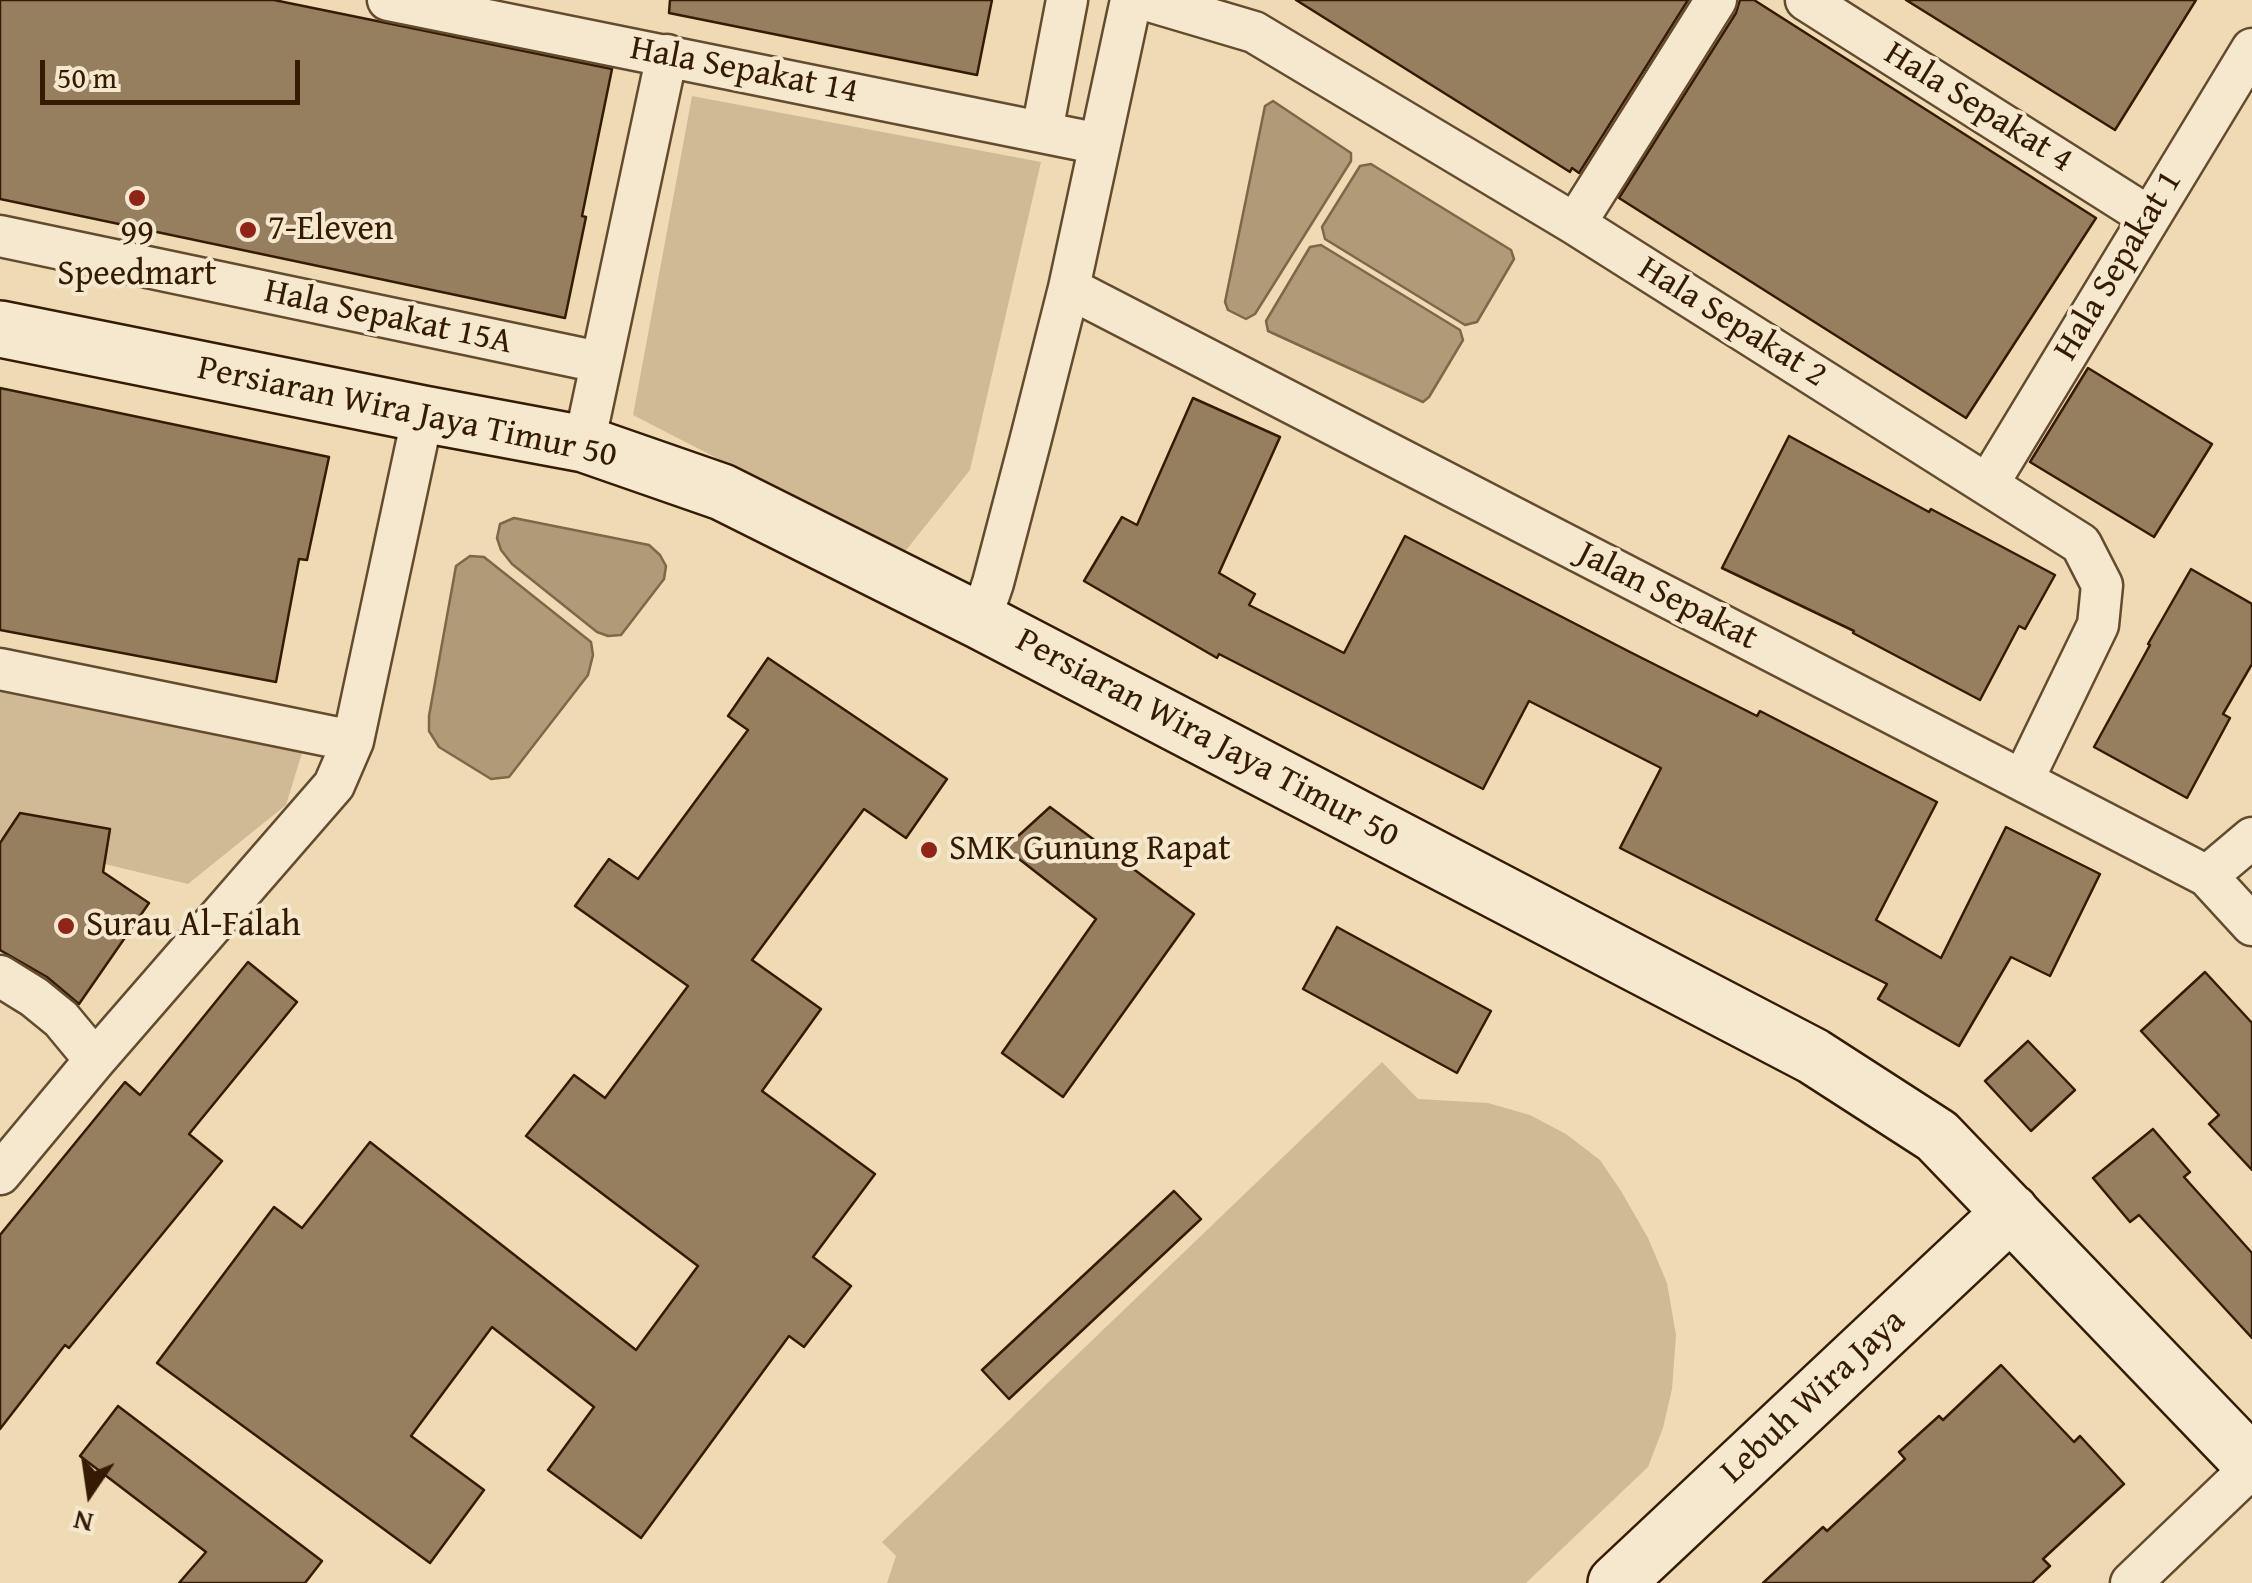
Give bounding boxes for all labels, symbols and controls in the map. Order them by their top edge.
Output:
street label: Hala Sepakat 14 [627,28,861,114]
street label: Hala Sepakat 4 [1876,33,2080,183]
scale bar [45,40,305,102]
text: 50 m [57,55,117,99]
street label: Hala Sepakat 1 [2046,163,2192,369]
marker: 99 Speedmart [126,187,148,209]
place label: 7-Eleven [268,209,393,251]
place label: 99 Speedmart [57,214,217,296]
marker: 7-Eleven [237,219,259,241]
street label: Hala Sepakat 2 [1630,248,1834,398]
street label: Hala Sepakat 15A [260,271,516,365]
street label: Persiaran Wira Jaya Timur 50 [194,348,620,478]
street label: Jalan Sepakat [1570,534,1764,660]
street label: Persiaran Wira Jaya Timur 50 [1008,620,1406,858]
place label: SMK Gunung Rapat [949,829,1231,871]
marker: SMK Gunung Rapat [918,839,940,861]
place label: Surau Al-Falah [86,905,301,947]
marker: Surau Al-Falah [55,915,77,937]
street label: Lebuh Wira Jaya [1713,1301,1915,1493]
north arrow [40,1443,140,1543]
text: N [69,1501,97,1545]

